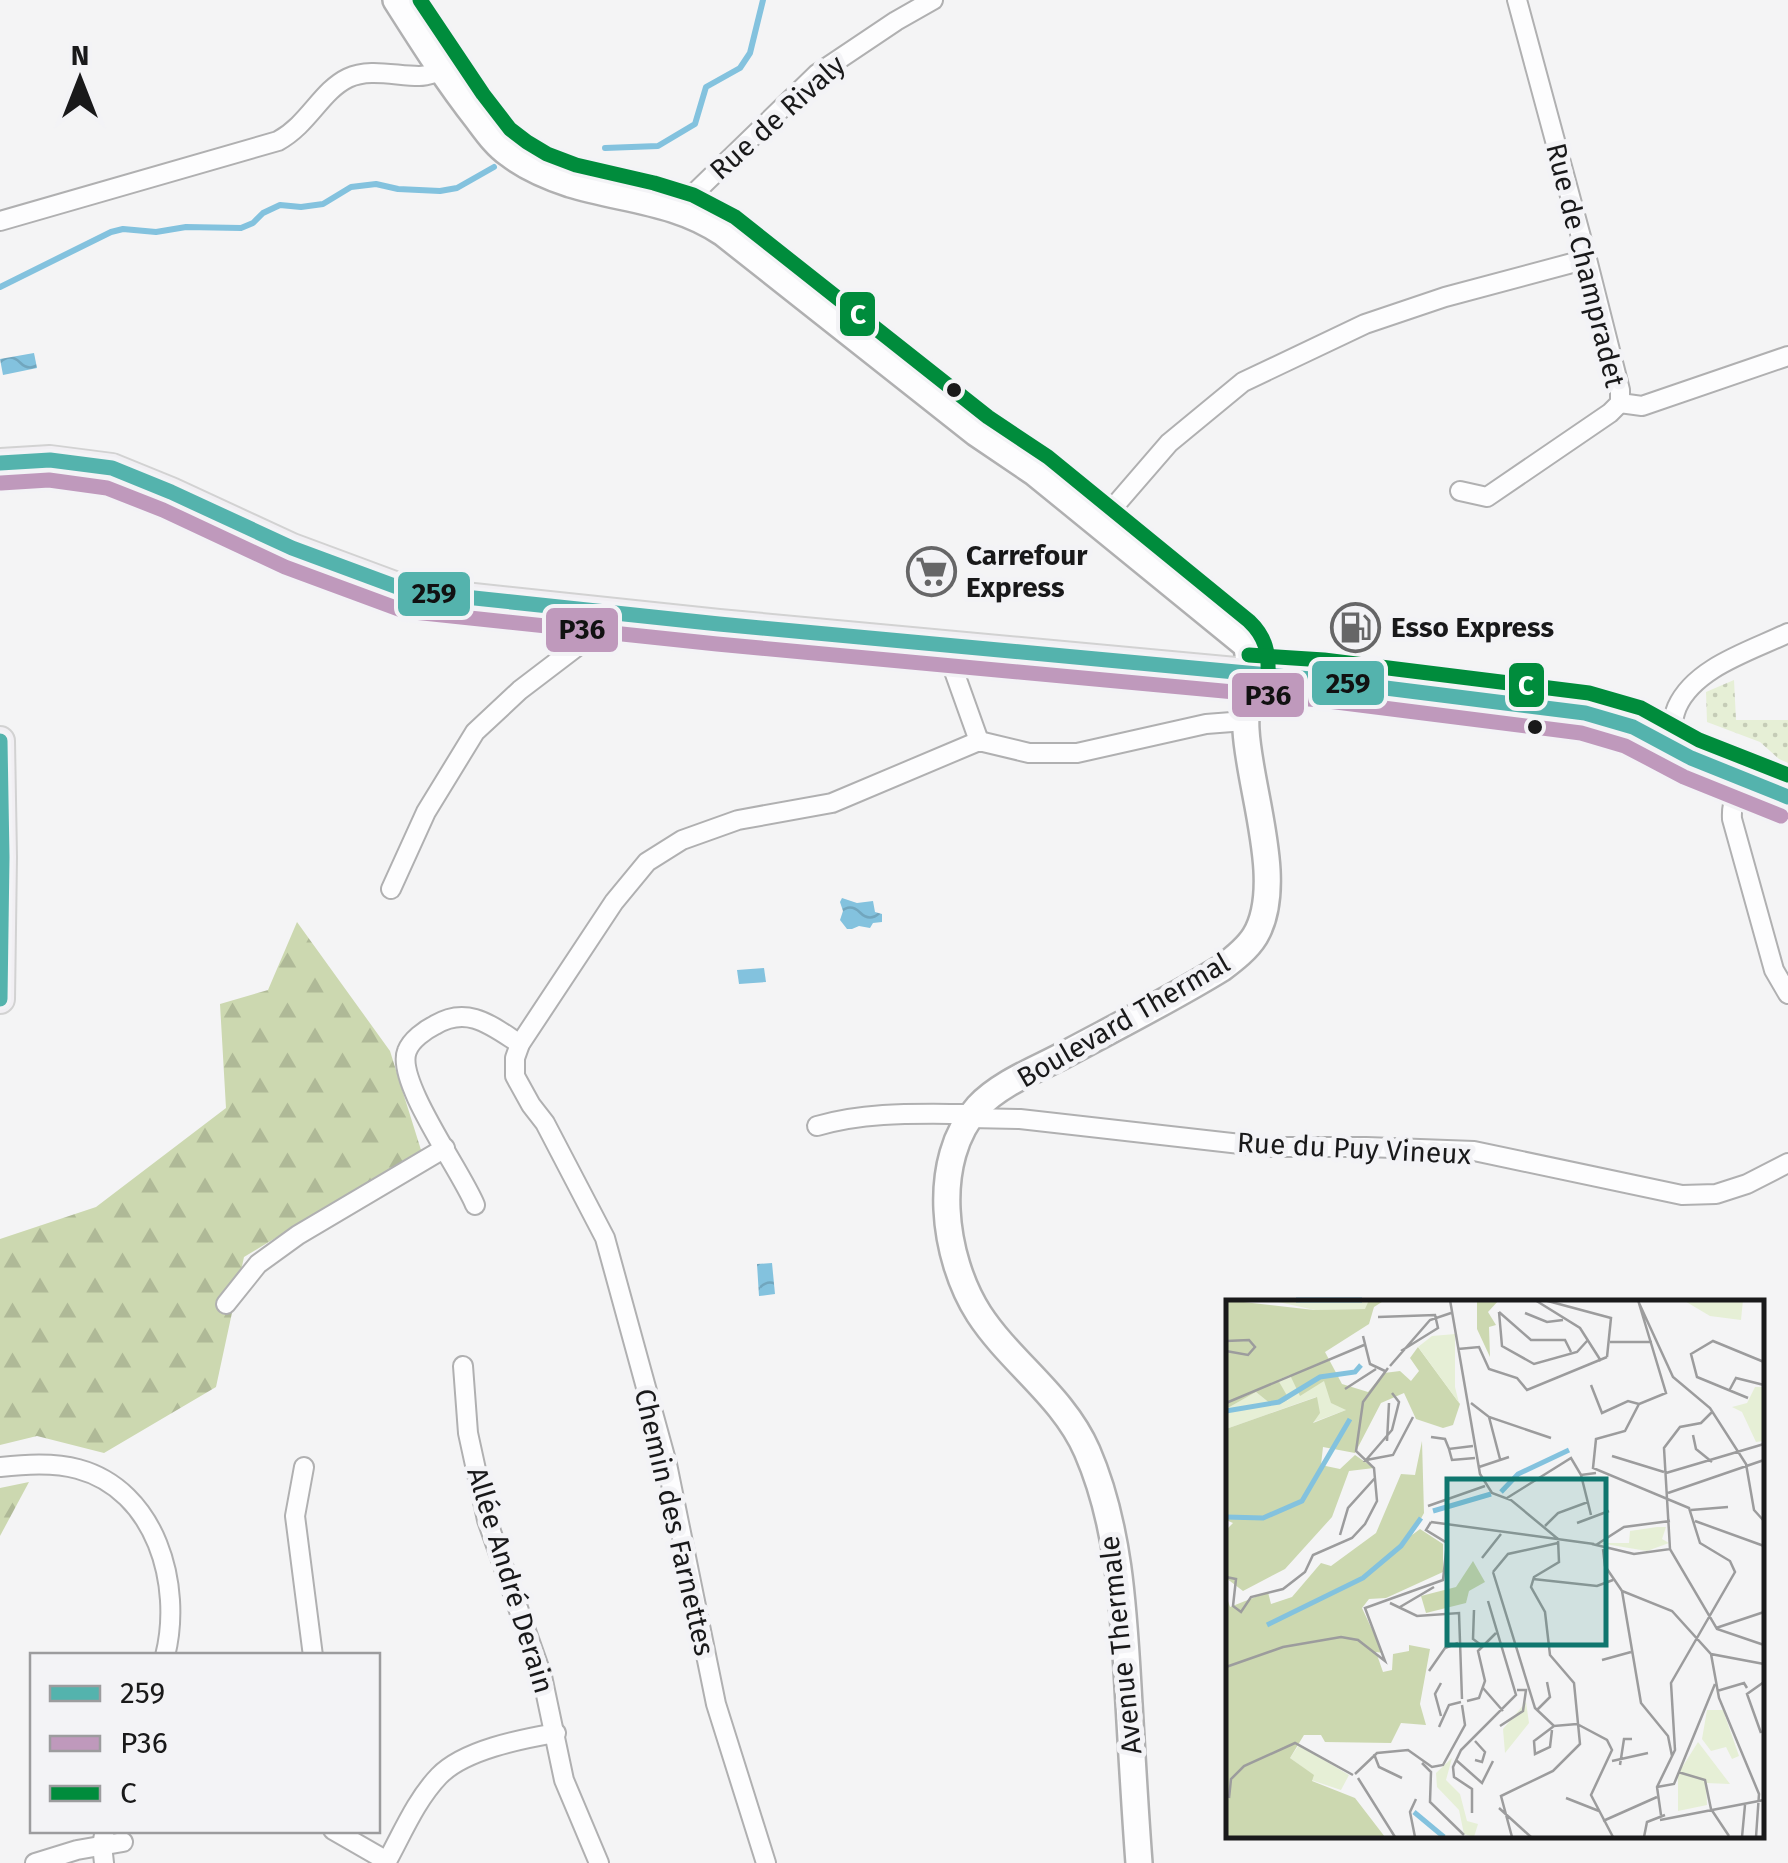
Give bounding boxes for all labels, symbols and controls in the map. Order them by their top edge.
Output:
north arrow [30,30,130,130]
text: N [71,39,89,72]
street label: Rue de Rivaly [703,48,852,187]
street label: Rue de Champradet [1539,140,1632,391]
line badge: C [838,290,877,338]
text: C [850,298,866,331]
unlabelled marker [944,380,964,400]
place label: Carrefour Express [966,539,1088,604]
supermarket icon: Carrefour Express [905,545,957,597]
line badge: 259 [396,570,472,618]
text: 259 [412,577,456,610]
fuel station icon: Esso Express [1330,601,1382,653]
line badge: P36 [544,606,620,654]
place label: Esso Express [1391,611,1554,644]
text: P36 [559,613,606,646]
line badge: 259 [1310,659,1386,707]
line badge: C [1507,661,1546,709]
text: 259 [1326,667,1370,700]
text: C [1518,669,1534,702]
line badge: P36 [1230,671,1306,719]
text: P36 [1245,679,1292,712]
unlabelled marker [1525,717,1545,737]
street label: Boulevard Thermal [1011,946,1235,1095]
street label: Rue du Puy Vineux [1236,1126,1472,1171]
inset map [1226,1300,1763,1838]
street label: Chemin des Farnettes [628,1385,721,1659]
street label: Allée André Derain [460,1463,561,1697]
street label: Avenue Thermale [1093,1534,1148,1756]
legend [30,1653,380,1833]
text: 259 [120,1675,165,1711]
text: P36 [120,1725,168,1761]
text: C [120,1775,137,1811]

